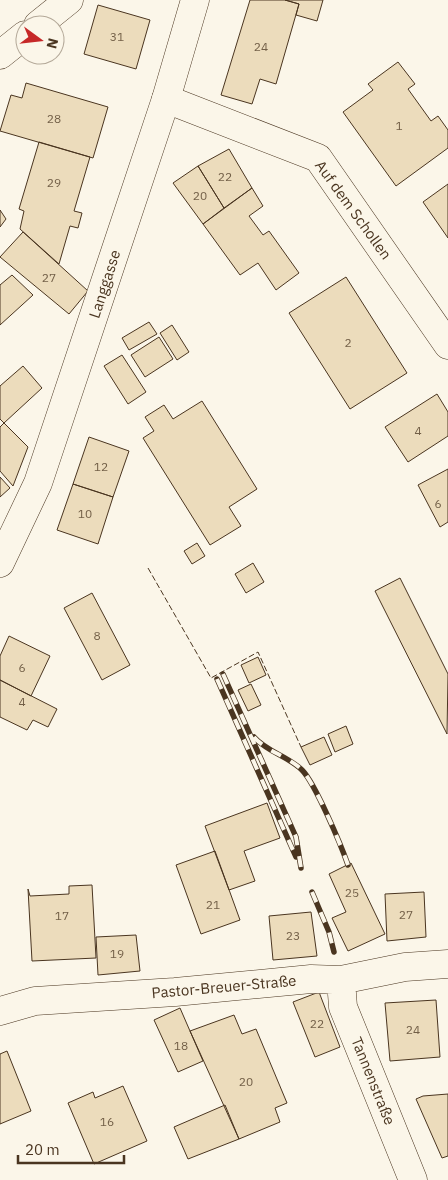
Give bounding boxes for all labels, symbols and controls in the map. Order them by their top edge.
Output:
north arrow [15,15,65,65]
house number: 31 [110,29,124,44]
text: N [43,36,63,51]
house number: 24 [254,39,268,54]
house number: 28 [47,111,61,126]
house number: 1 [395,118,403,133]
street label: Auf dem Schollen [311,156,396,263]
house number: 22 [218,169,232,184]
house number: 29 [47,175,61,190]
house number: 20 [193,188,207,203]
street label: Langgasse [85,247,124,320]
house number: 27 [42,270,56,285]
house number: 2 [344,335,352,350]
house number: 4 [414,423,422,438]
house number: 12 [94,459,108,474]
house number: 6 [434,496,442,511]
house number: 10 [78,506,92,521]
house number: 8 [93,628,101,643]
house number: 6 [18,660,26,675]
house number: 4 [18,694,26,709]
house number: 25 [345,885,359,900]
house number: 21 [206,897,220,912]
house number: 27 [399,907,413,922]
house number: 17 [55,908,69,923]
house number: 23 [286,928,300,943]
house number: 19 [110,946,124,961]
street label: Pastor-Breuer-Straße [151,971,297,1002]
house number: 22 [310,1016,324,1031]
house number: 24 [406,1022,420,1037]
street label: Tannenstraße [347,1034,400,1128]
house number: 18 [174,1038,188,1053]
house number: 20 [239,1074,253,1089]
house number: 16 [100,1114,114,1129]
scale bar [18,1132,124,1164]
text: 20 m [25,1140,60,1159]

